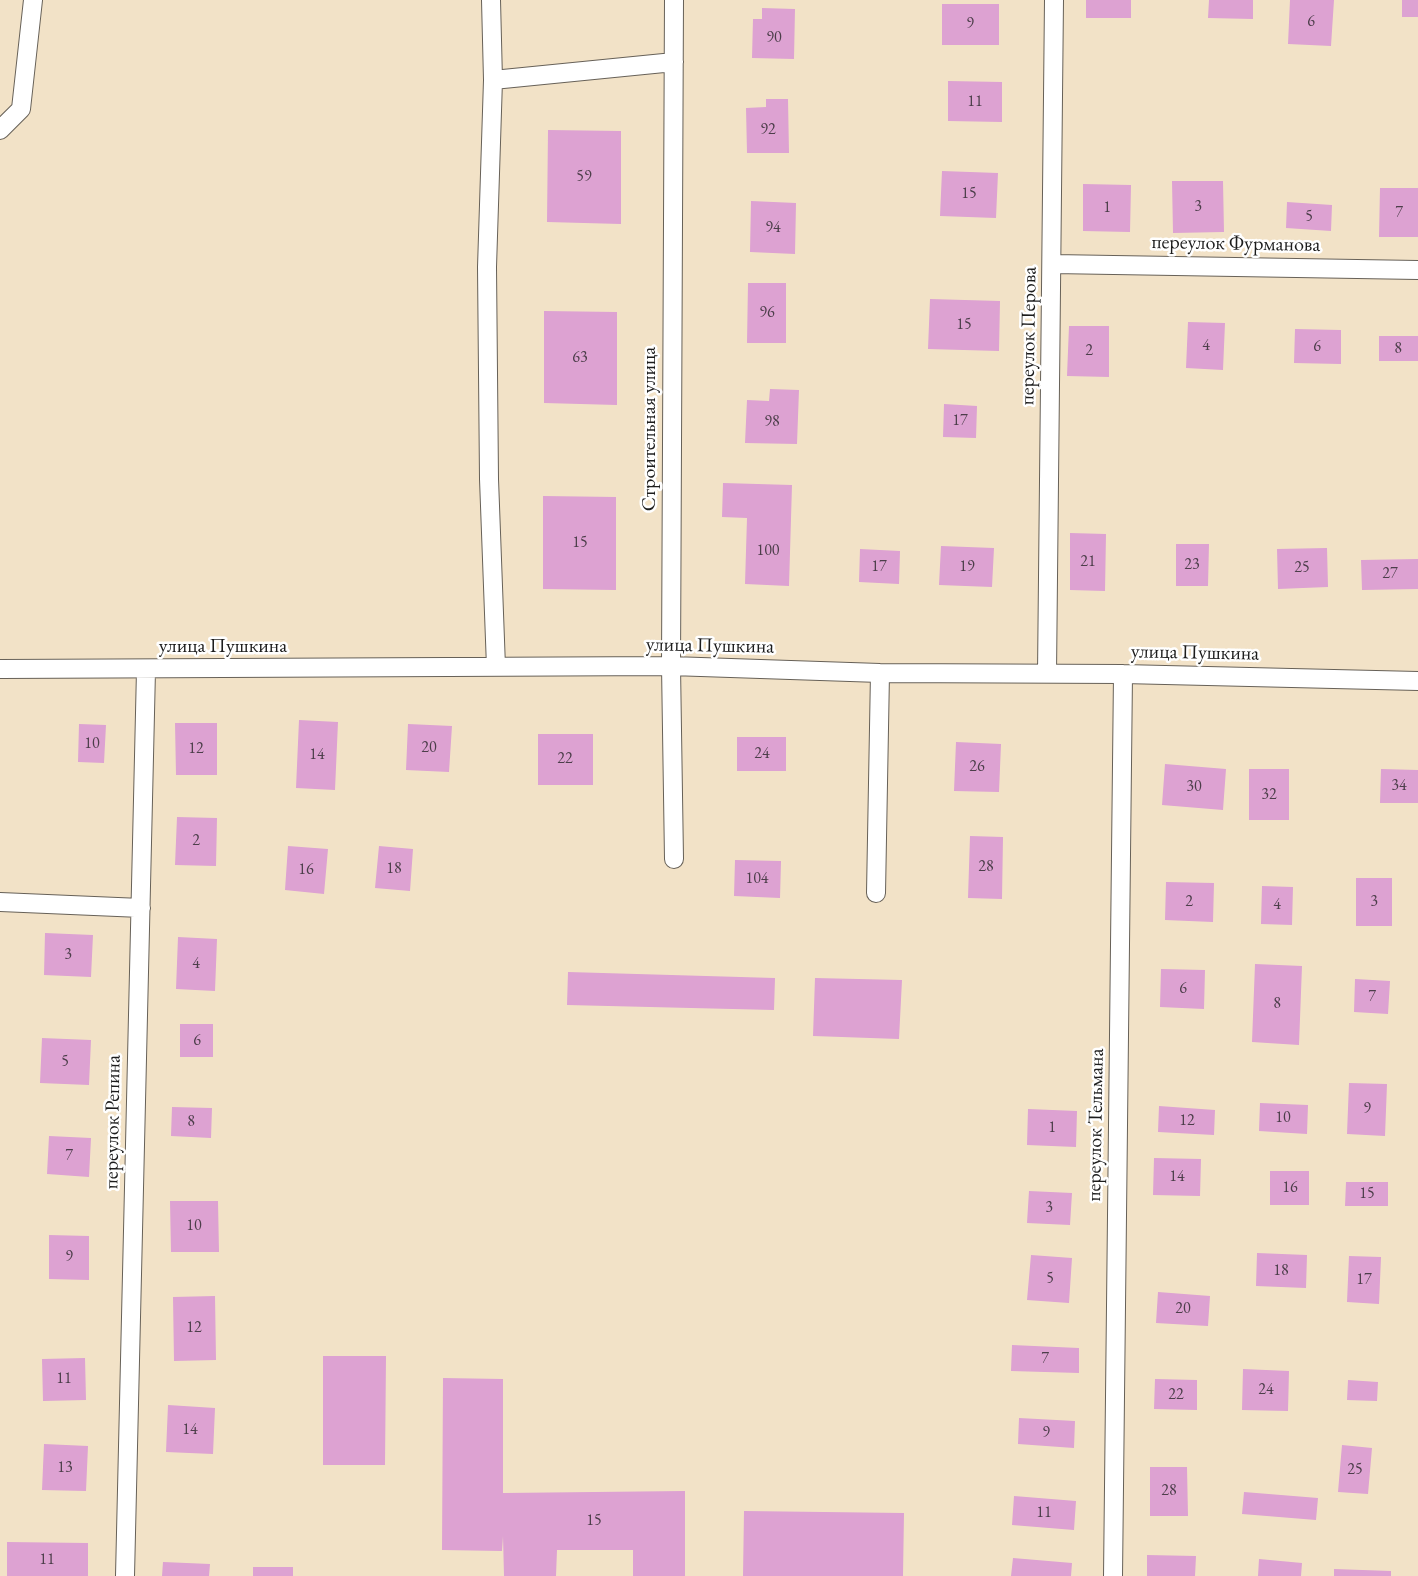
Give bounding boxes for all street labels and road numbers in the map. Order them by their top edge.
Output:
street label: переулок Фурманова [1151,231,1321,257]
street label: переулок Перова [1016,267,1042,405]
street label: Строительная улица [638,347,662,511]
street label: улица Пушкина [646,633,774,659]
street label: улица Пушкина [159,635,287,659]
street label: улица Пушкина [1131,640,1259,666]
street label: переулок Тельмана [1083,1048,1109,1202]
street label: переулок Репина [100,1055,126,1189]

